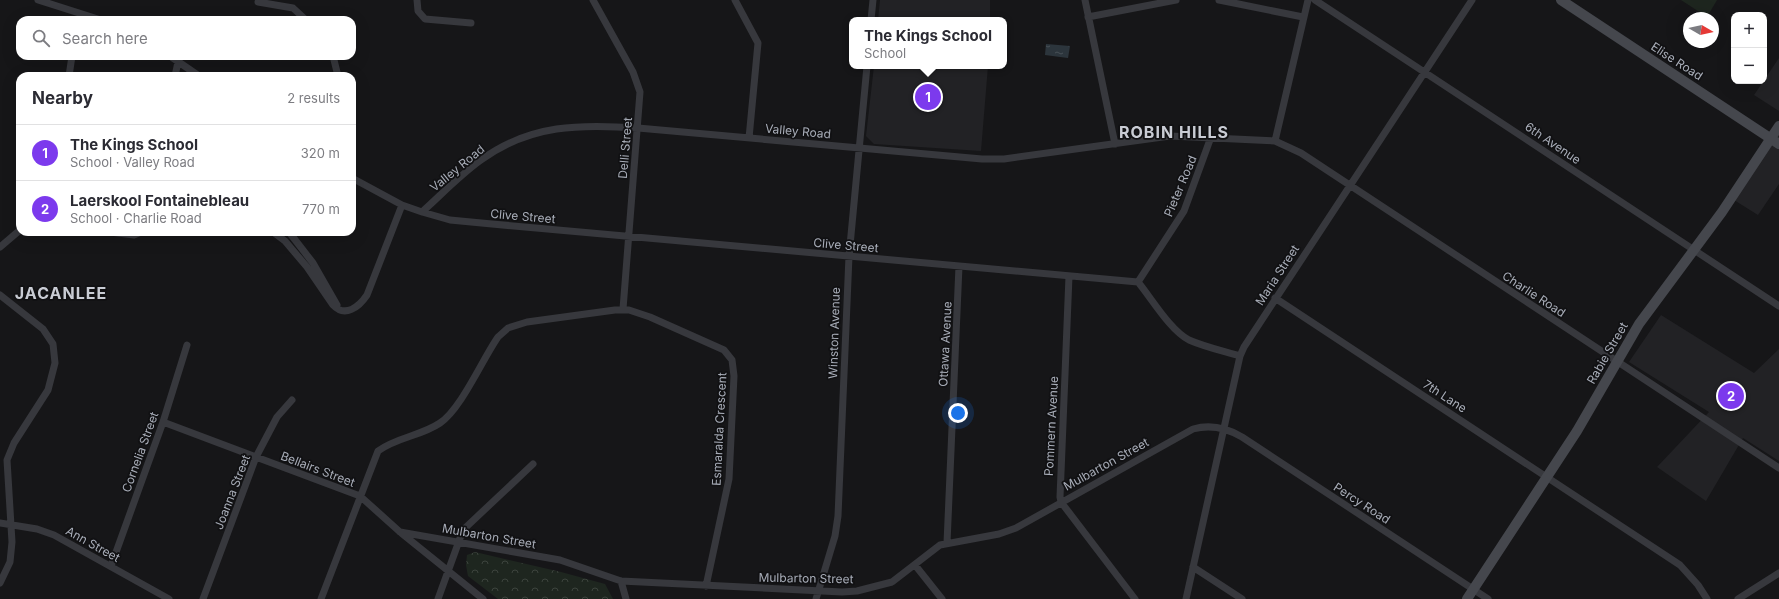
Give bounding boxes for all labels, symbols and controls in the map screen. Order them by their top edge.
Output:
north arrow [1683,12,1719,48]
map controls [1731,12,1767,84]
button: + [1731,12,1767,48]
search box [16,16,356,60]
popup [849,17,1007,69]
text: The Kings School [864,26,992,45]
icon: search [30,27,52,49]
text: Search here [62,29,148,48]
street label: Elise Road [1648,39,1706,83]
text: School [864,45,906,61]
button: − [1731,48,1767,84]
pin: 1 [915,82,941,112]
text: Nearby [32,88,93,108]
text: 2 results [287,90,340,106]
street label: Delli Street [615,117,635,179]
street label: 6th Avenue [1522,119,1584,167]
street label: Valley Road [764,121,832,141]
district label: ROBIN HILLS [1119,122,1229,142]
text: The Kings School [70,135,198,154]
street label: Valley Road [427,141,487,195]
text: 1 [42,145,48,161]
text: 320 m [301,145,340,161]
street label: Pieter Road [1160,153,1200,219]
text: School · Valley Road [70,154,195,170]
text: Laerskool Fontainebleau [70,191,249,210]
text: 2 [41,201,49,217]
text: 770 m [302,201,340,217]
street label: Clive Street [490,206,556,226]
text: School · Charlie Road [70,210,202,226]
street label: Clive Street [813,235,879,255]
street label: Maria Street [1252,242,1302,308]
street label: Charlie Road [1500,268,1568,320]
district label: JACANLEE [15,283,107,303]
street label: Winston Avenue [825,287,843,379]
street label: Ottawa Avenue [935,301,955,387]
street label: Rabie Street [1583,319,1631,387]
street label: Esmaralda Crescent [709,372,729,486]
street label: Pommern Avenue [1041,376,1061,476]
street label: 7th Lane [1420,376,1470,416]
pin: 2 [1718,381,1744,411]
your location [948,403,968,423]
street label: Cornelia Street [118,410,162,494]
street label: Mulbarton Street [1061,434,1151,494]
street label: Bellairs Street [279,448,357,490]
street label: Joanna Street [211,452,253,532]
street label: Percy Road [1331,479,1393,527]
street label: Mulbarton Street [441,520,537,552]
street label: Ann Street [63,523,123,565]
street label: Mulbarton Street [758,570,854,586]

